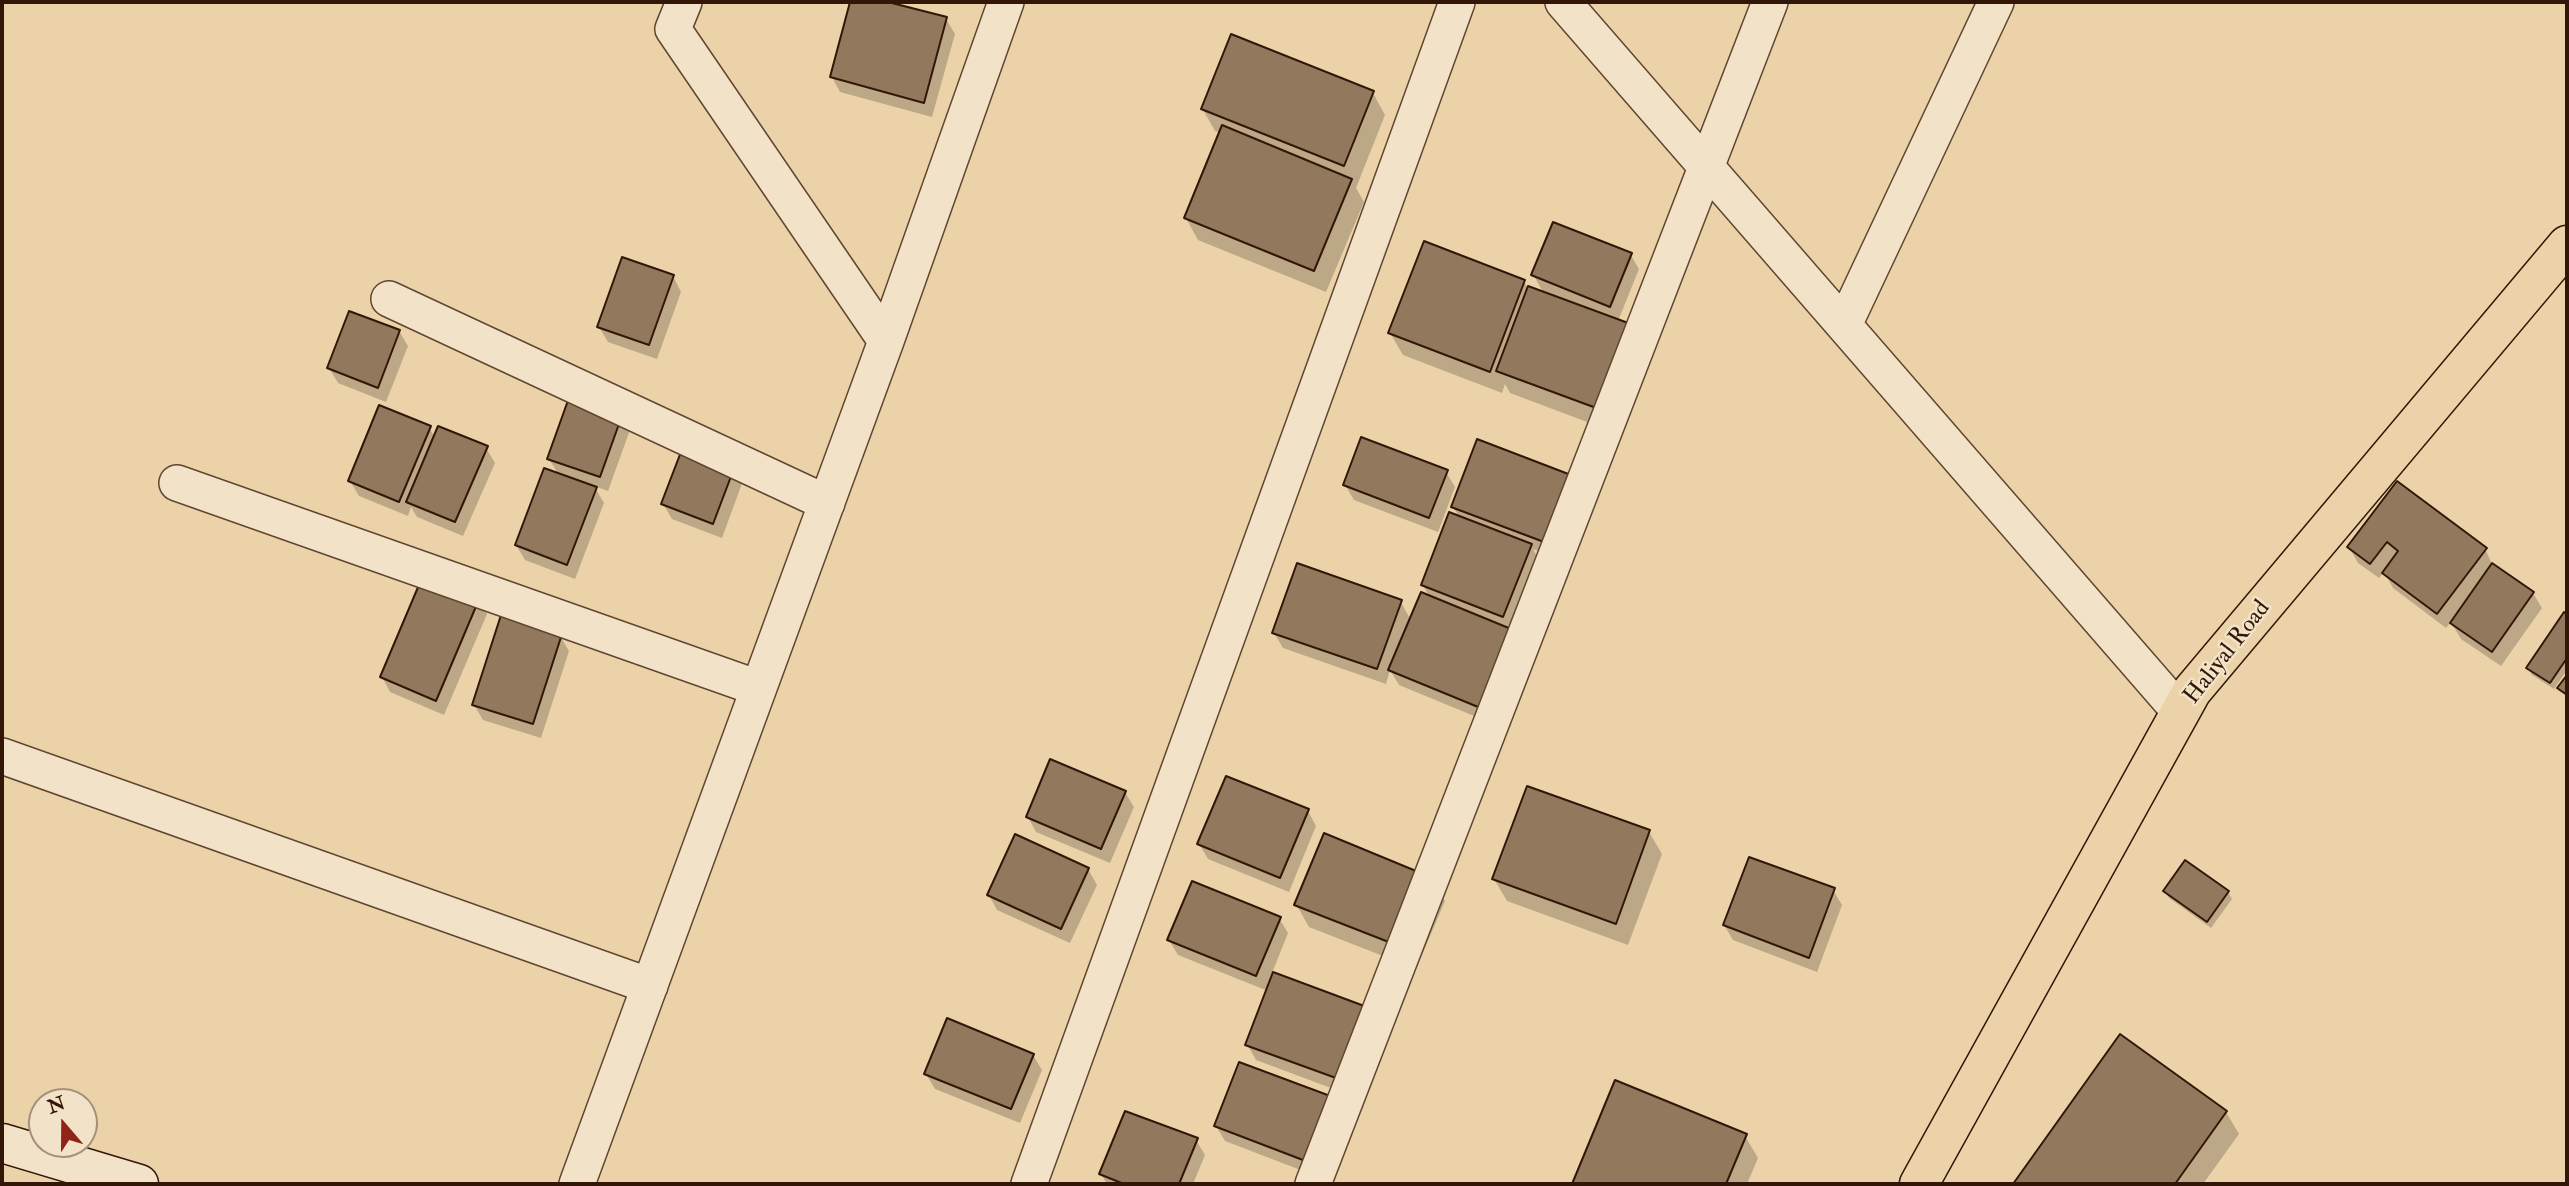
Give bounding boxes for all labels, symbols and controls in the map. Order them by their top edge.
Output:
street label: Haliyal Road [2179,595,2277,711]
north arrow [28,1088,98,1158]
text: N [44,1091,69,1119]

